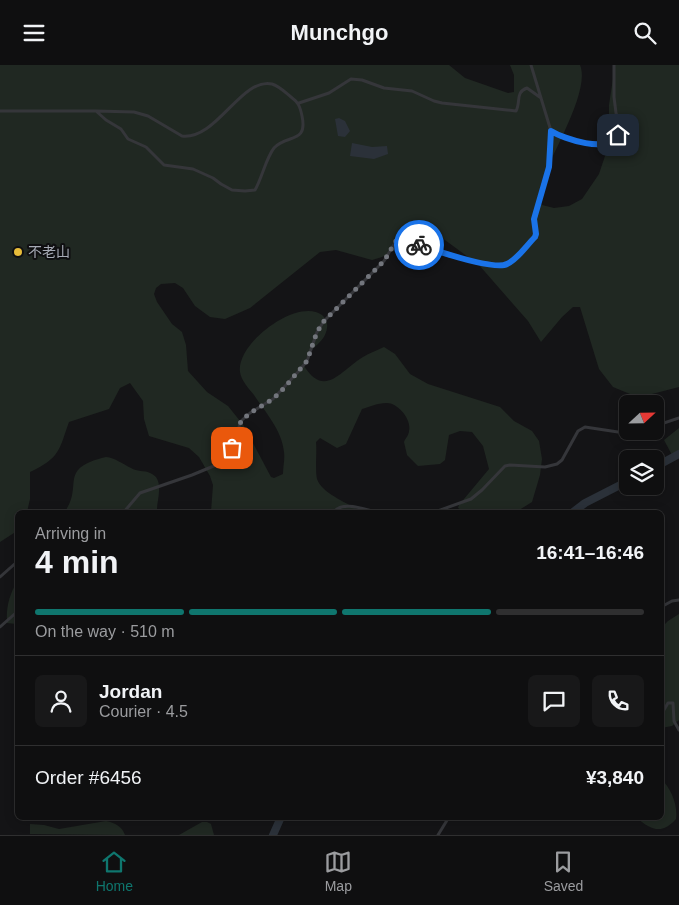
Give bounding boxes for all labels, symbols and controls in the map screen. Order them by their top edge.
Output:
icon: menu [20,19,48,47]
icon: search [631,19,659,47]
text: Munchgo [291,20,388,45]
pin [597,114,639,156]
icon: home [604,121,632,149]
courier [394,220,444,270]
icon: bike [405,231,433,259]
place label: 不老山 [28,244,70,260]
marker: 不老山 [12,246,24,258]
north arrow [619,395,664,440]
map controls [619,395,664,495]
pin [211,427,253,469]
icon: bag [218,434,246,462]
button: layers [619,450,664,495]
text: Arriving in [35,525,106,542]
text: 16:41–16:46 [536,542,644,563]
text: 4 min [35,544,119,580]
text: On the way · 510 m [35,623,175,640]
button: person [35,675,87,727]
button: chat [528,675,580,727]
button: phone [592,675,644,727]
text: Jordan [99,681,162,702]
text: Courier · 4.5 [99,703,188,720]
text: Order #6456 [35,767,142,788]
text: ¥3,840 [586,767,644,788]
tab: Home [96,848,133,894]
tab: Map [324,848,352,894]
tab: Saved [544,848,583,894]

